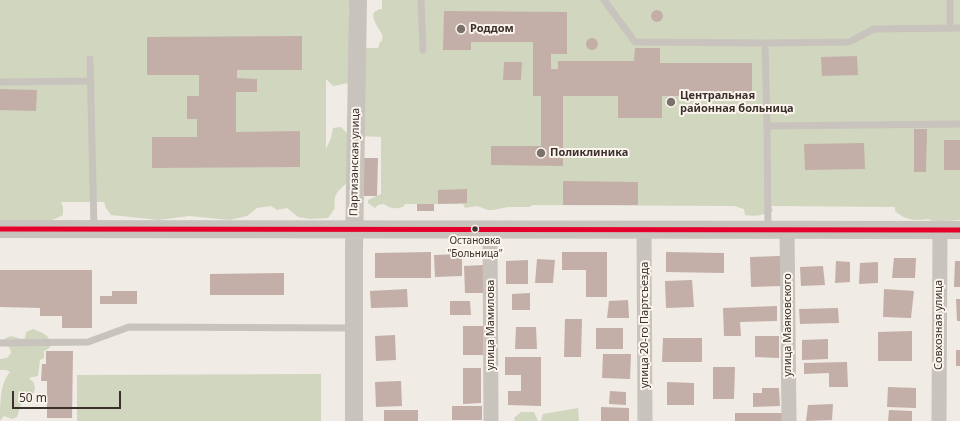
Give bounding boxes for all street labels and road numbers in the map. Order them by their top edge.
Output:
street label: Партизанская улица [347,108,363,216]
street label: улица 20-го Партсъезда [638,262,652,388]
street label: улица Маяковского [781,273,795,377]
street label: улица Мамилова [484,280,498,370]
street label: Совхозная улица [932,280,946,370]

